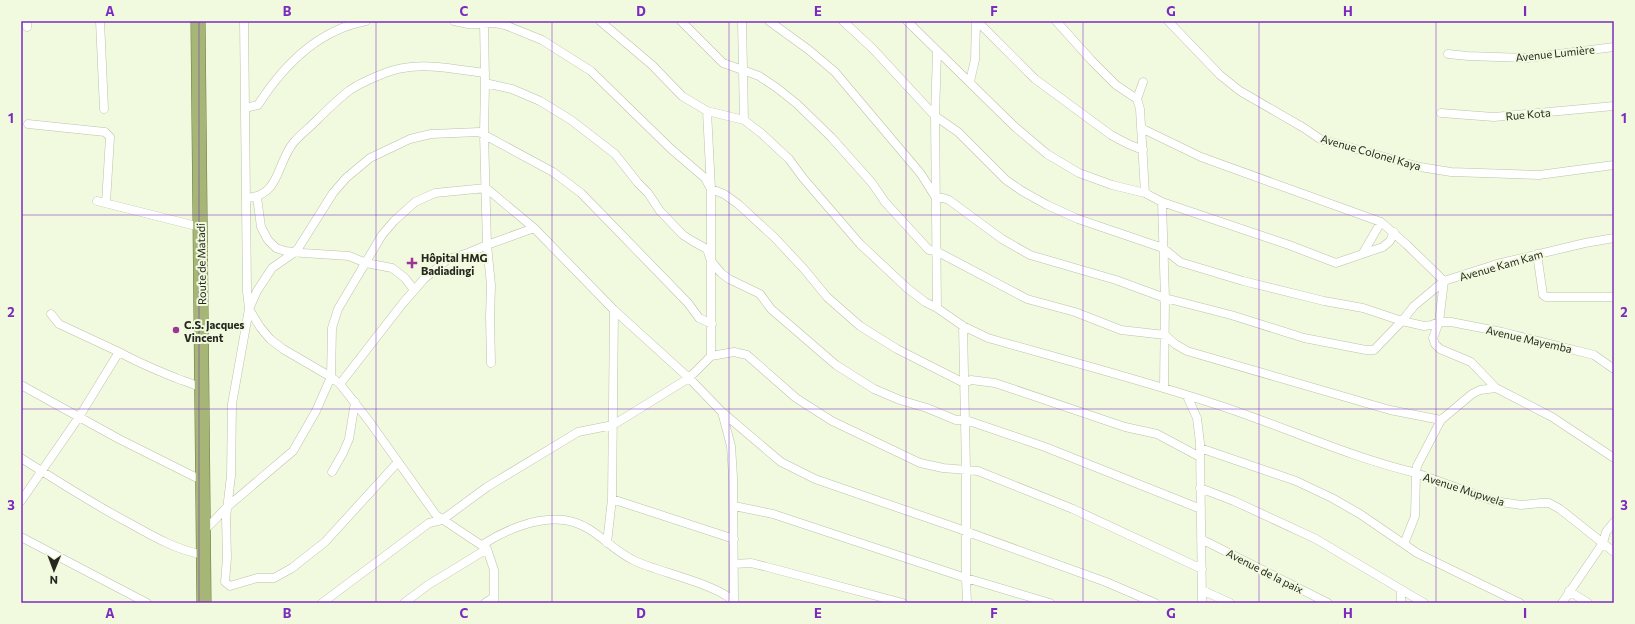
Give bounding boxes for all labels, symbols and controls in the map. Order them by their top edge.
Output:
text: A [105,3,115,19]
text: B [283,3,292,19]
text: C [460,3,469,19]
text: D [636,3,646,19]
text: E [814,3,822,19]
text: F [990,3,998,19]
text: G [1166,3,1176,19]
text: H [1343,3,1353,19]
text: I [1523,3,1527,19]
street label: Avenue Lumière [1515,42,1595,64]
street label: Rue Kota [1505,106,1551,122]
text: 1 [8,110,14,126]
text: 1 [1621,110,1627,126]
street label: Avenue Colonel Kaya [1319,131,1423,173]
street label: Route de Matadi [194,223,208,305]
street label: Avenue Kam Kam [1458,247,1544,283]
place label: Hôpital HMG Badiadingi [421,251,488,277]
marker: Hôpital HMG Badiadingi [406,257,418,269]
text: 2 [7,304,15,320]
text: 2 [1620,304,1628,320]
place label: C.S. Jacques Vincent [184,318,244,344]
street label: Avenue Mayemba [1485,323,1573,355]
marker: C.S. Jacques Vincent [171,325,181,335]
street label: Avenue Mupwela [1422,470,1506,508]
text: 3 [7,497,15,513]
text: 3 [1620,497,1628,513]
street label: Avenue de la paix [1224,546,1306,596]
north arrow [34,550,74,590]
text: N [50,574,58,587]
text: A [105,605,115,621]
text: B [283,605,292,621]
text: C [460,605,469,621]
text: D [636,605,646,621]
text: E [814,605,822,621]
text: F [990,605,998,621]
text: G [1166,605,1176,621]
text: H [1343,605,1353,621]
text: I [1523,605,1527,621]

